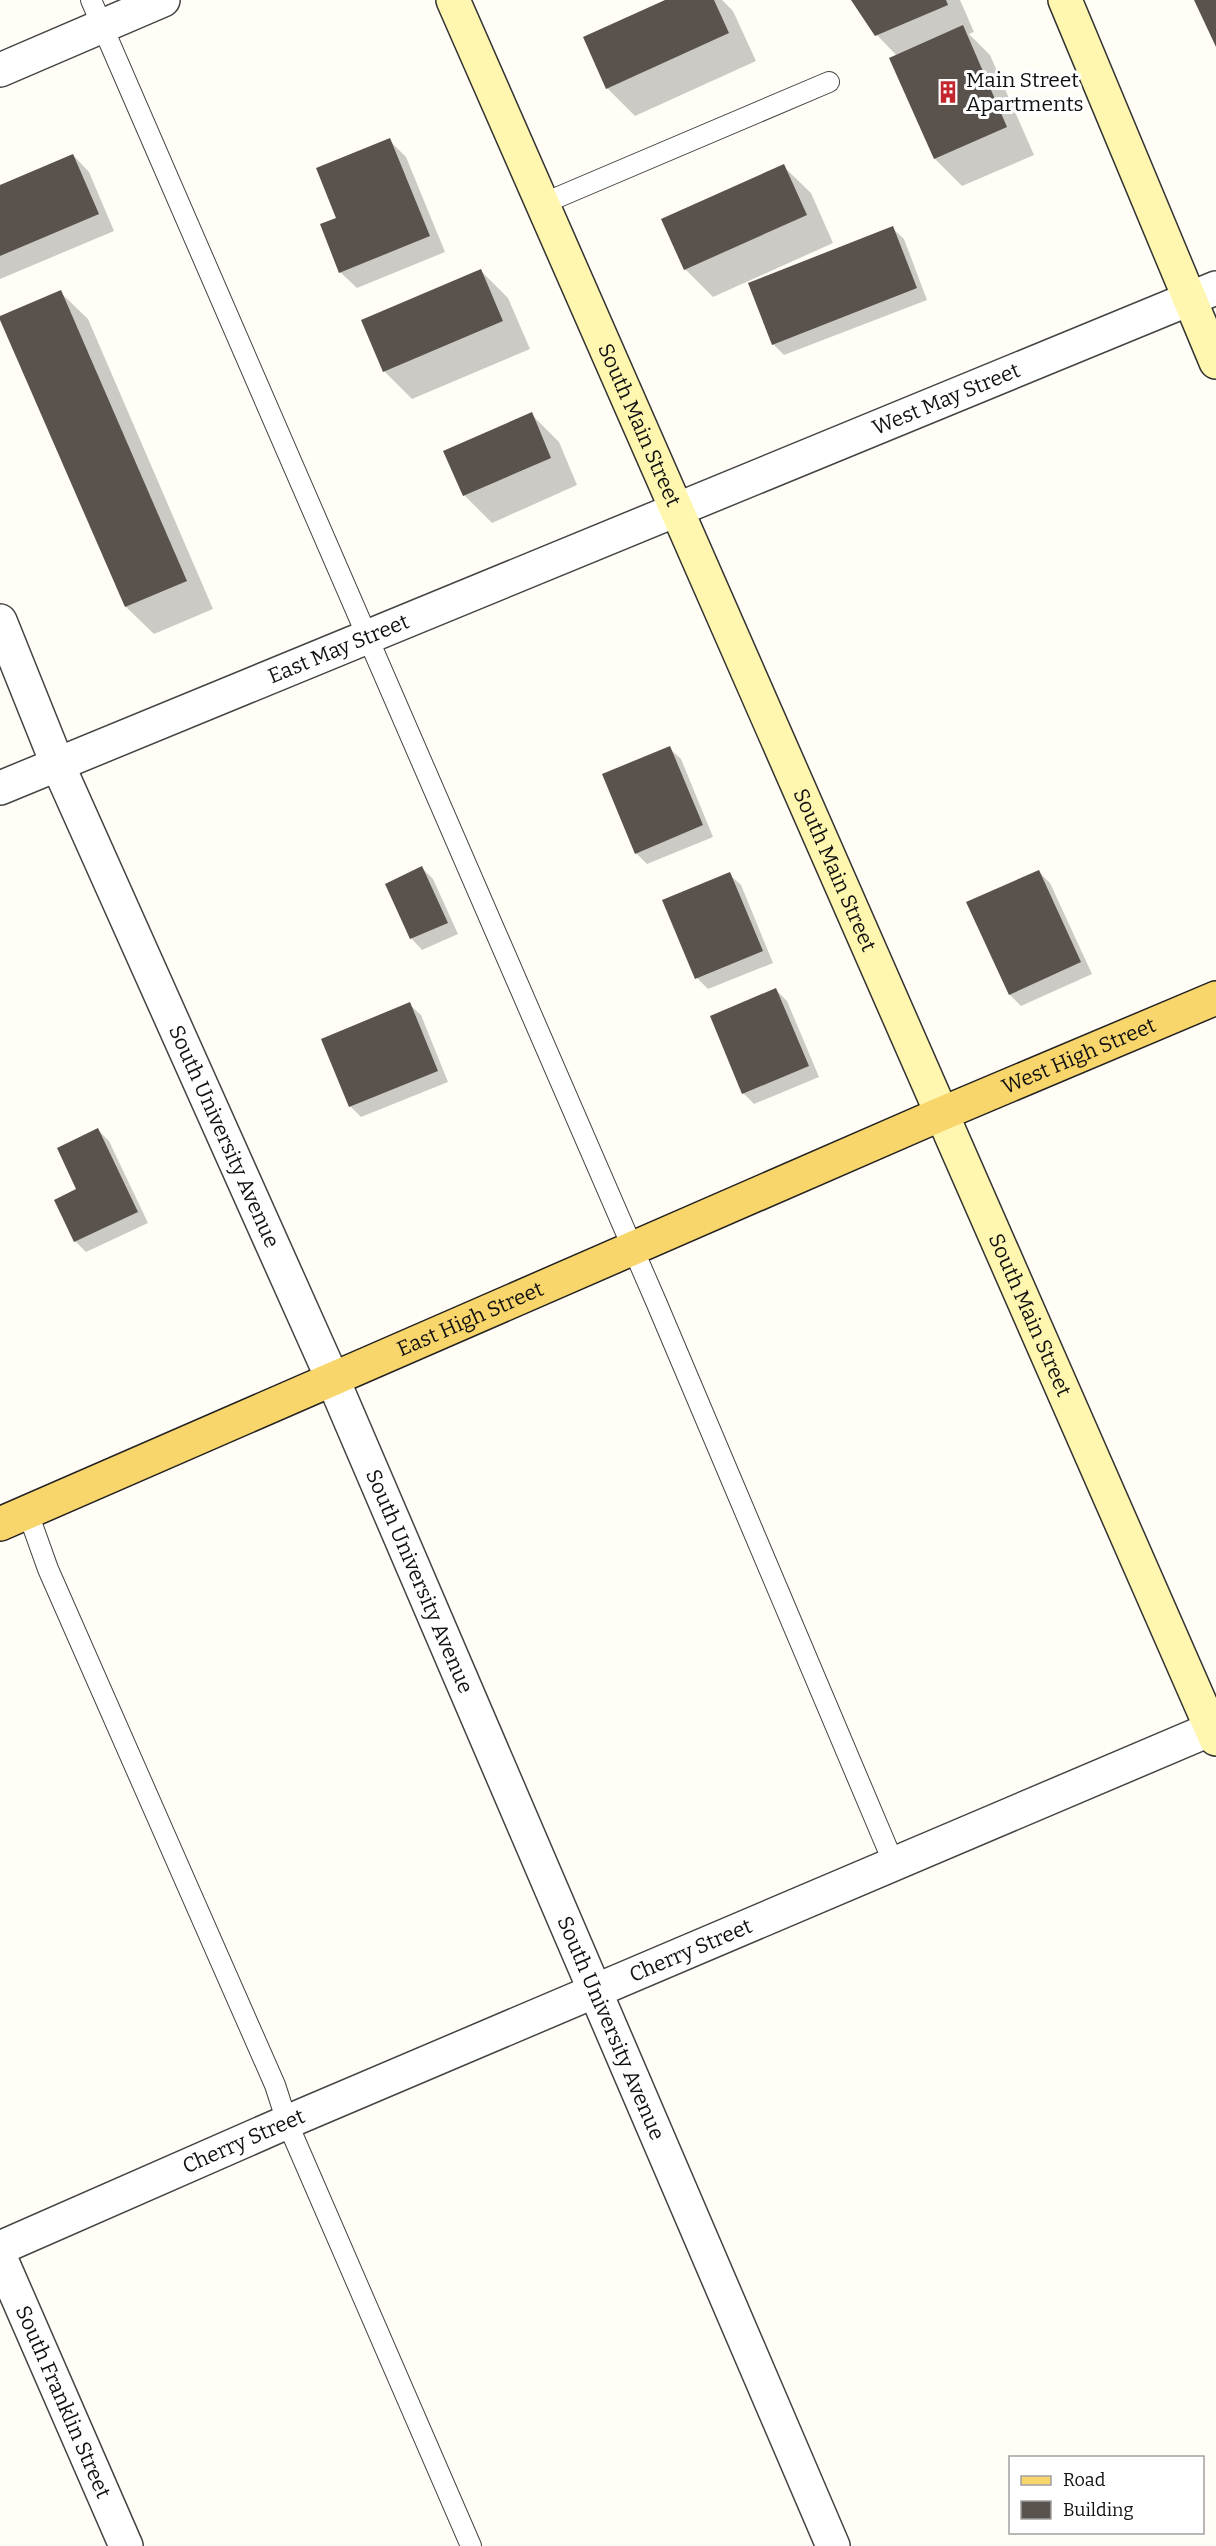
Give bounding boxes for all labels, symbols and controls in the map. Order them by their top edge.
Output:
place label: Main Street Apartments [966,67,1084,117]
building icon: Main Street Apartments [935,79,961,105]
street label: South Main Street [592,340,687,511]
street label: West May Street [868,357,1024,441]
street label: East May Street [264,608,413,689]
street label: South Main Street [788,785,882,956]
street label: West High Street [998,1012,1160,1100]
street label: South University Avenue [163,1021,285,1252]
street label: South Main Street [983,1230,1077,1401]
street label: East High Street [393,1276,548,1362]
street label: South University Avenue [360,1465,479,1697]
street label: South University Avenue [551,1912,670,2144]
street label: Cherry Street [625,1913,756,1988]
street label: Cherry Street [178,2103,309,2179]
street label: South Franklin Street [10,2301,117,2503]
legend [1009,2456,1204,2534]
text: Road [1063,2469,1106,2491]
text: Building [1063,2499,1134,2521]

